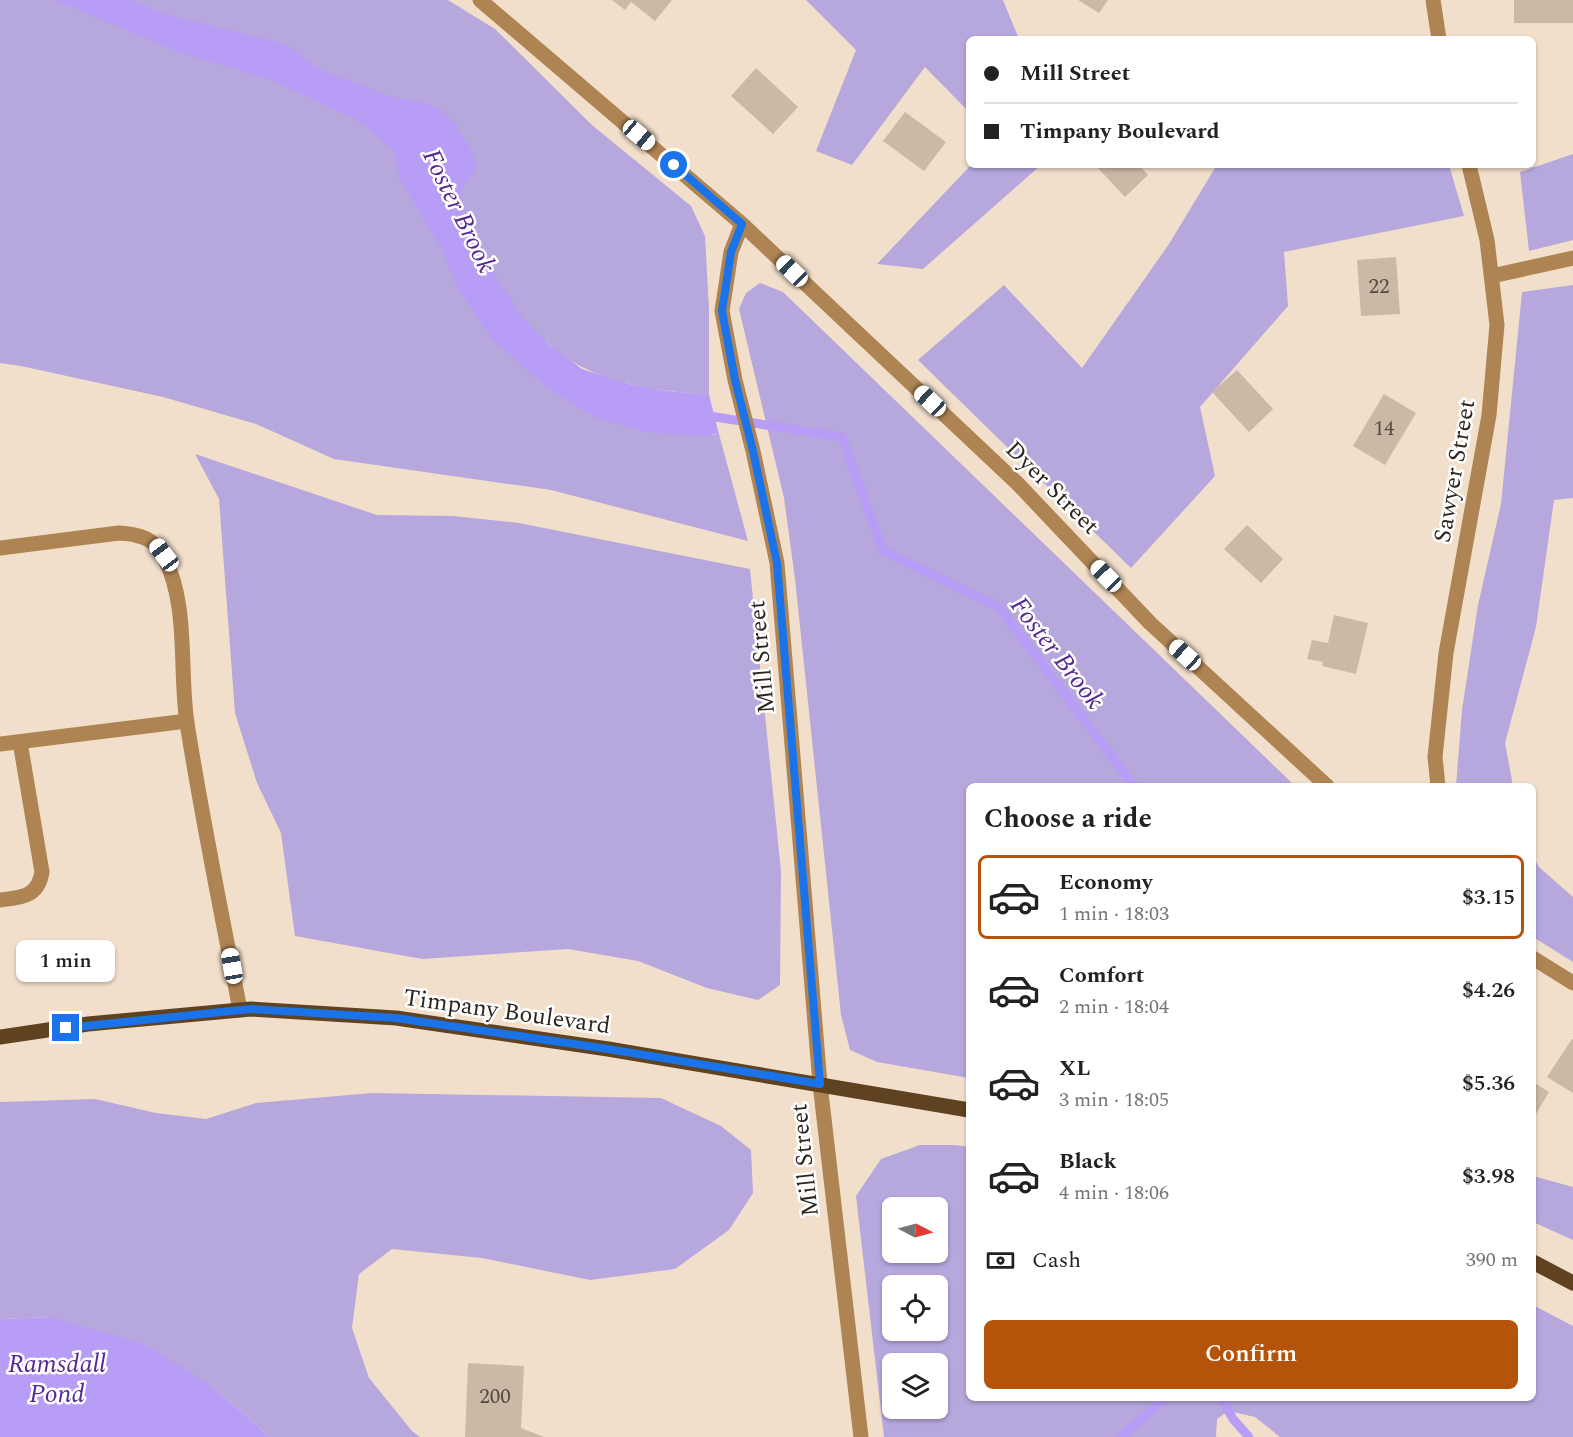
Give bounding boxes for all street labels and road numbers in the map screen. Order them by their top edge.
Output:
street label: Sawyer Street [1425,397,1485,545]
street label: Dyer Street [997,433,1107,543]
street label: Mill Street [739,599,785,715]
street label: Timpany Boulevard [401,980,613,1044]
street label: Mill Street [781,1102,829,1218]

